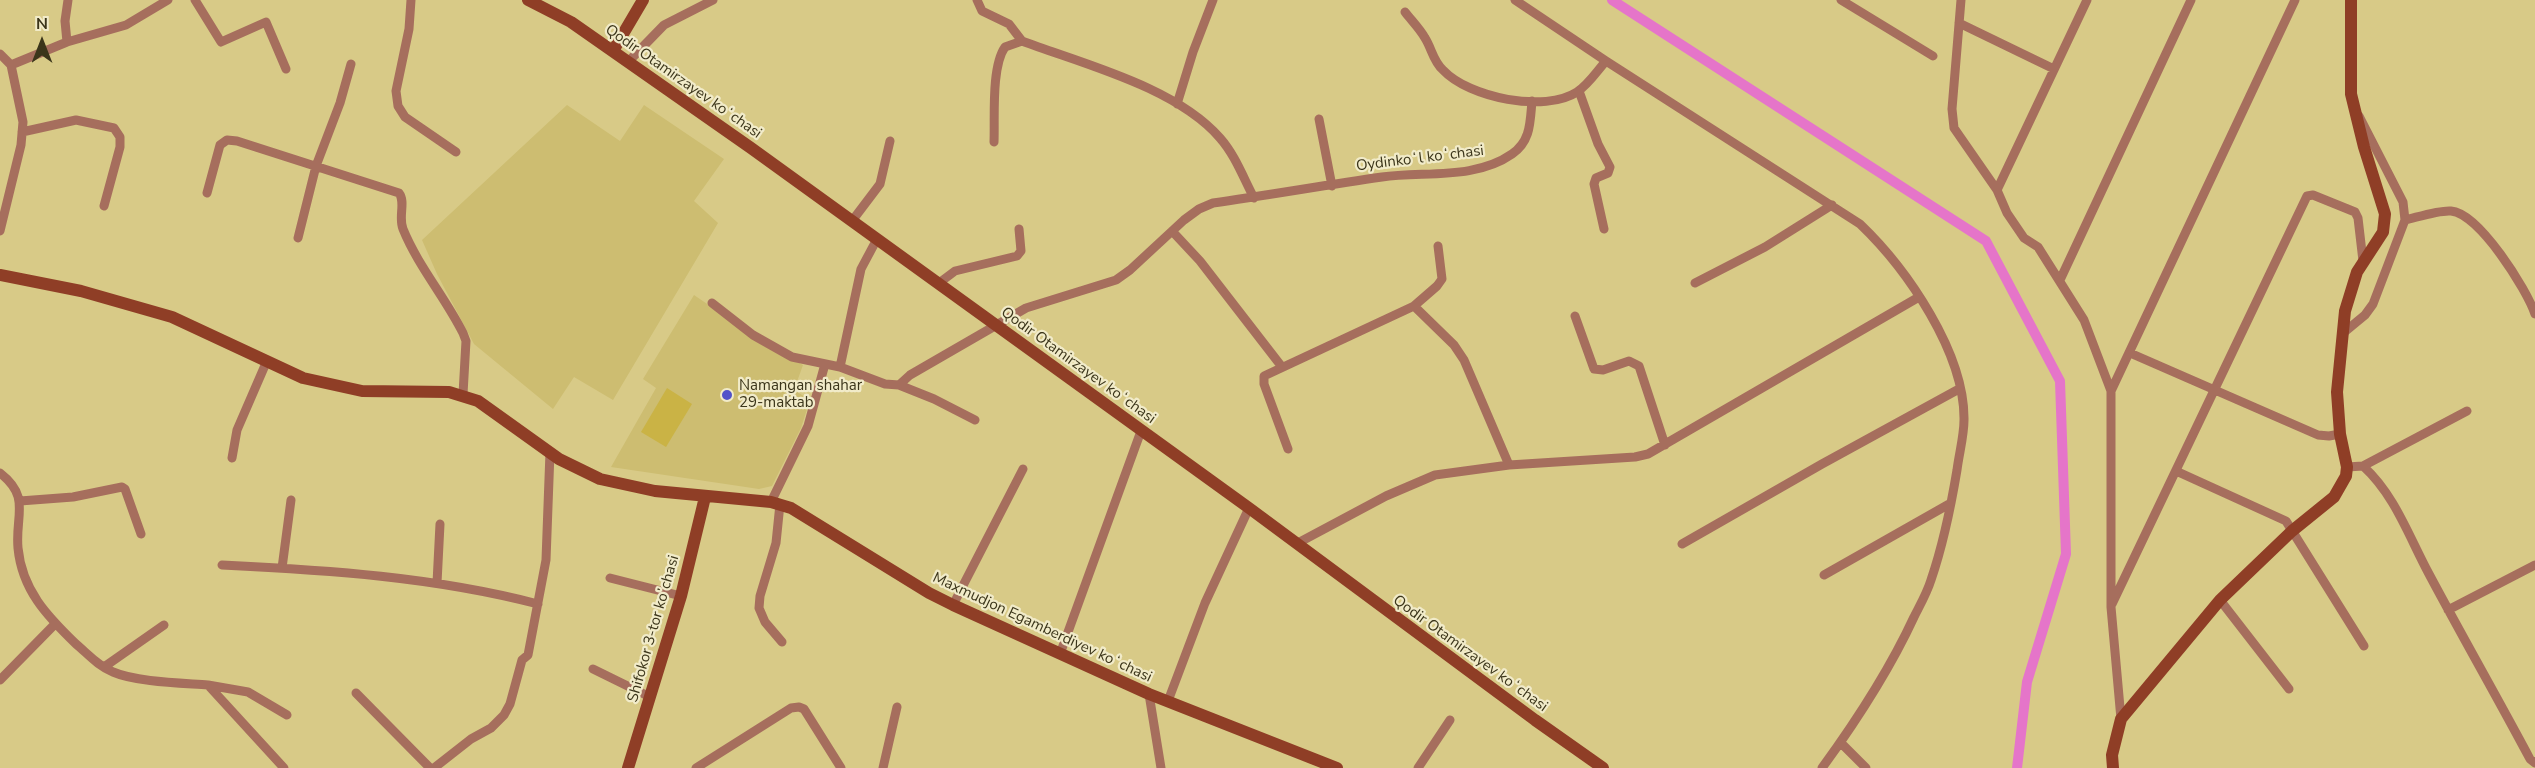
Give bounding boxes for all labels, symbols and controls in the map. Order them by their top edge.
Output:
north arrow [12,12,72,72]
text: N [36,13,48,35]
street label: Qodir Otamirzayev koʻchasi [601,21,765,143]
street label: Oydinkoʻl koʻchasi [1355,142,1485,176]
street label: Qodir Otamirzayev koʻchasi [997,304,1159,428]
place label: Namangan shahar 29-maktab [739,377,862,412]
marker: Namangan shahar 29-maktab [720,388,734,402]
street label: Shifokor 3-tor koʼchasi [624,553,684,705]
street label: Maxmudjon Egamberdiyev koʻchasi [930,569,1154,687]
street label: Qodir Otamirzayev koʻchasi [1389,592,1551,716]

